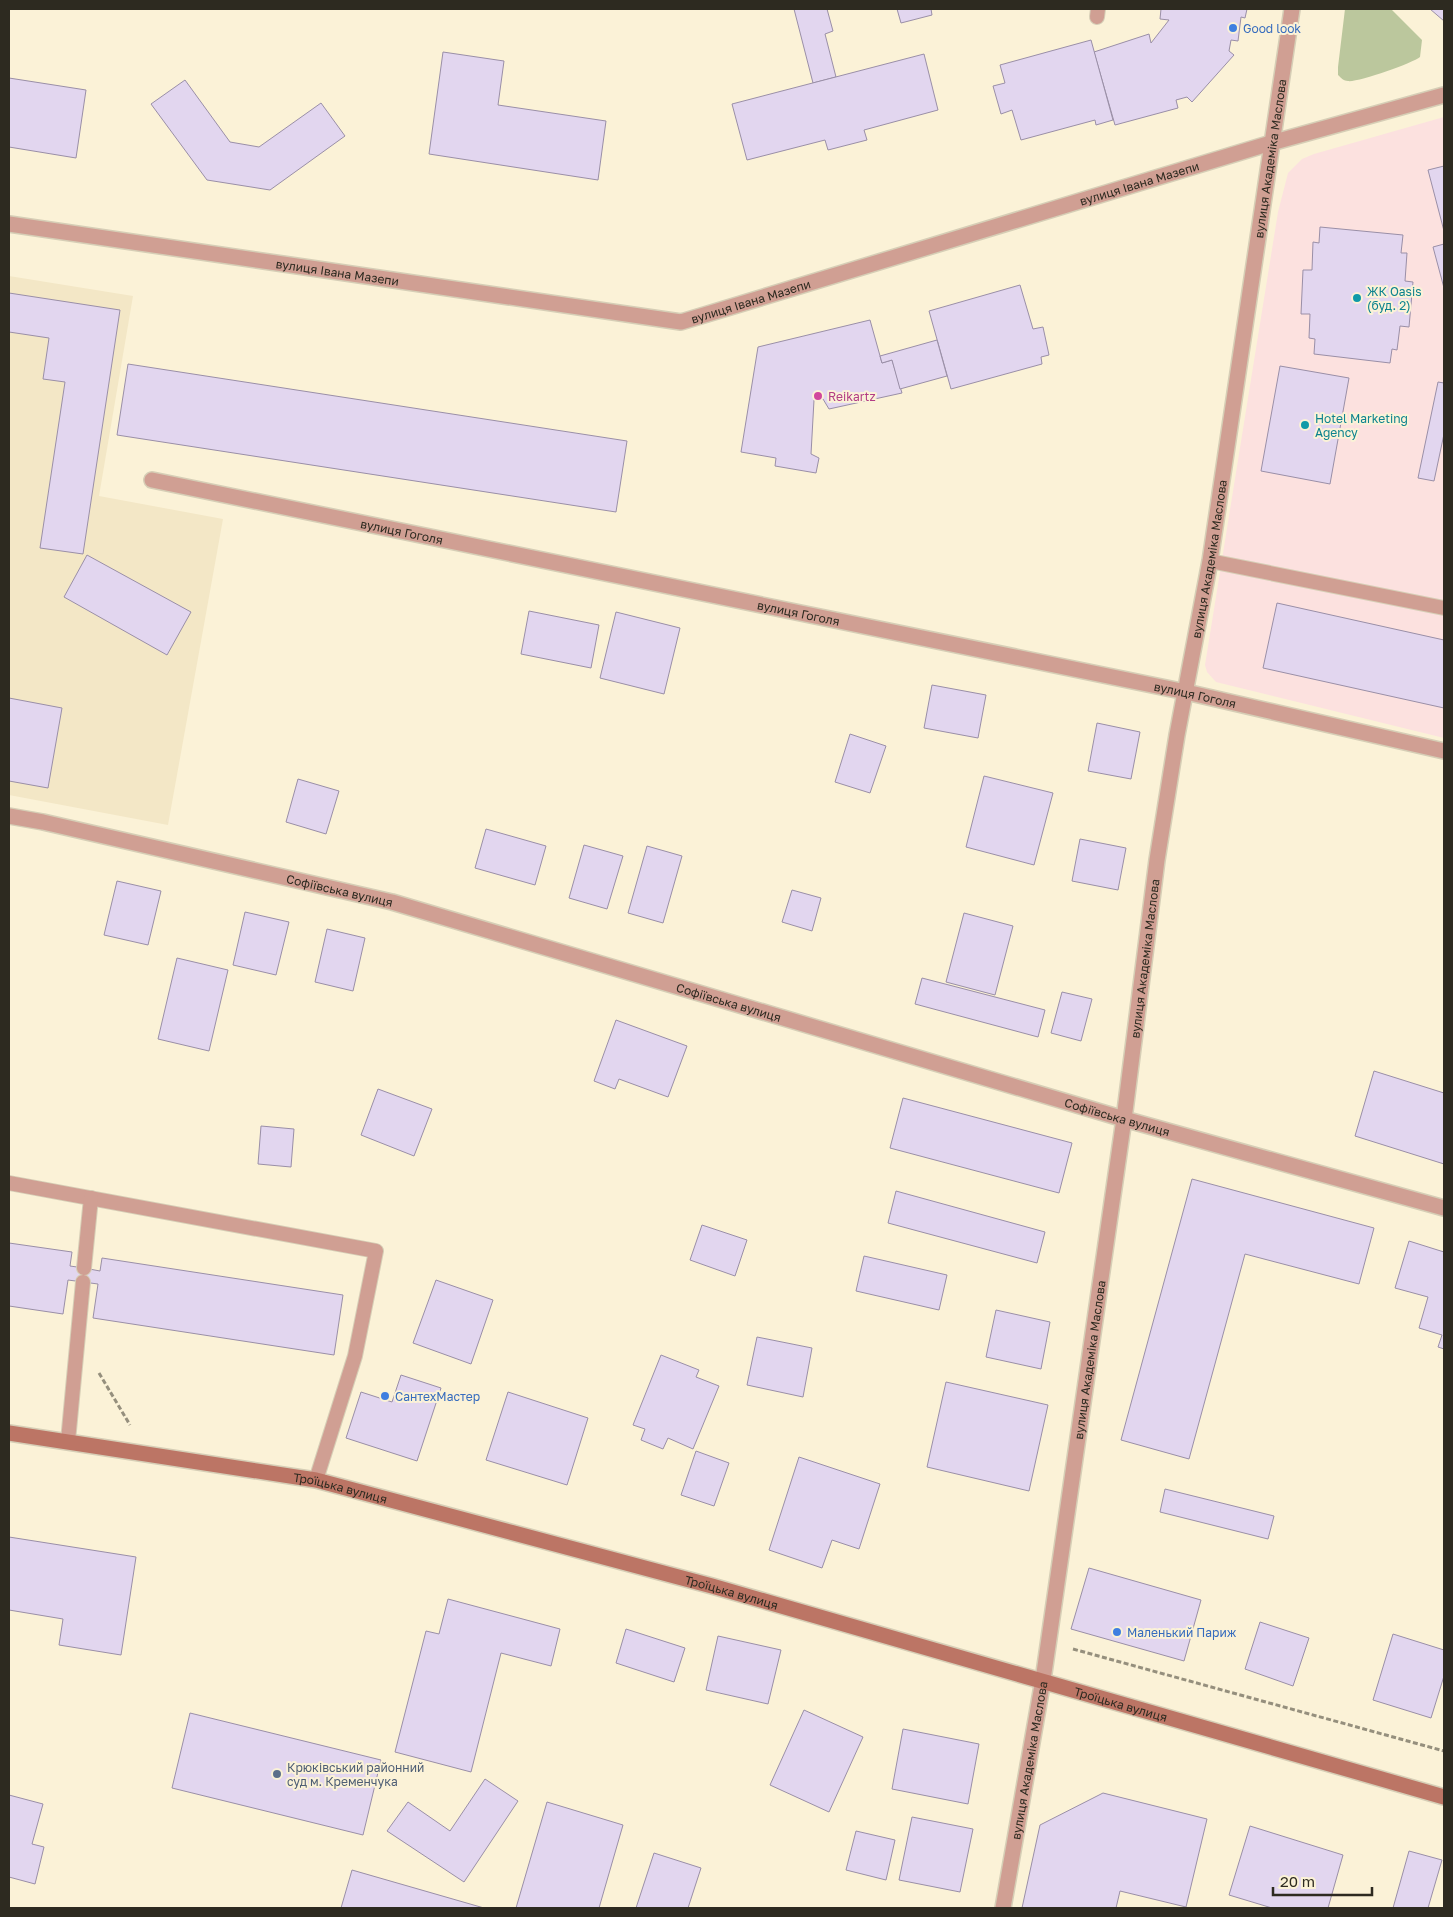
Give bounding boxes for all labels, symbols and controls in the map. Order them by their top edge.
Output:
place label: Good look [1243,21,1301,36]
marker: Good look [1227,22,1239,34]
street label: вулиця Академіка Маслова [1251,78,1289,239]
street label: вулиця Івана Мазепи [1078,158,1201,208]
street label: вулиця Івана Мазепи [275,256,400,288]
street label: вулиця Івана Мазепи [689,276,812,326]
place label: ЖК Oasis (буд. 2) [1367,284,1422,313]
marker: ЖК Oasis (буд. 2) [1351,292,1363,304]
place label: Reikartz [828,389,876,404]
marker: Reikartz [812,390,824,402]
place label: Hotel Marketing Agency [1315,411,1408,440]
marker: Hotel Marketing Agency [1299,419,1311,431]
street label: вулиця Академіка Маслова [1188,479,1229,639]
street label: вулиця Гоголя [359,515,444,547]
street label: вулиця Гоголя [756,597,841,628]
street label: вулиця Гоголя [1153,678,1238,711]
street label: Софіївська вулиця [285,871,394,909]
street label: вулиця Академіка Маслова [1127,878,1162,1039]
street label: Софіївська вулиця [675,979,783,1025]
street label: Софіївська вулиця [1063,1094,1172,1139]
street label: вулиця Академіка Маслова [1070,1279,1108,1440]
place label: СантехМастер [395,1389,480,1404]
marker: СантехМастер [379,1390,391,1402]
street label: Троїцька вулиця [292,1469,389,1506]
street label: Троїцька вулиця [683,1572,780,1612]
place label: Маленький Париж [1127,1625,1237,1640]
marker: Маленький Париж [1111,1626,1123,1638]
street label: вулиця Академіка Маслова [1008,1680,1050,1841]
street label: Троїцька вулиця [1072,1683,1169,1724]
place label: Крюківський районний суд м. Кременчука [287,1760,424,1789]
marker: Крюківський районний суд м. Кременчука [271,1768,283,1780]
scale bar [1273,1864,1372,1896]
text: 20 m [1280,1872,1315,1890]

